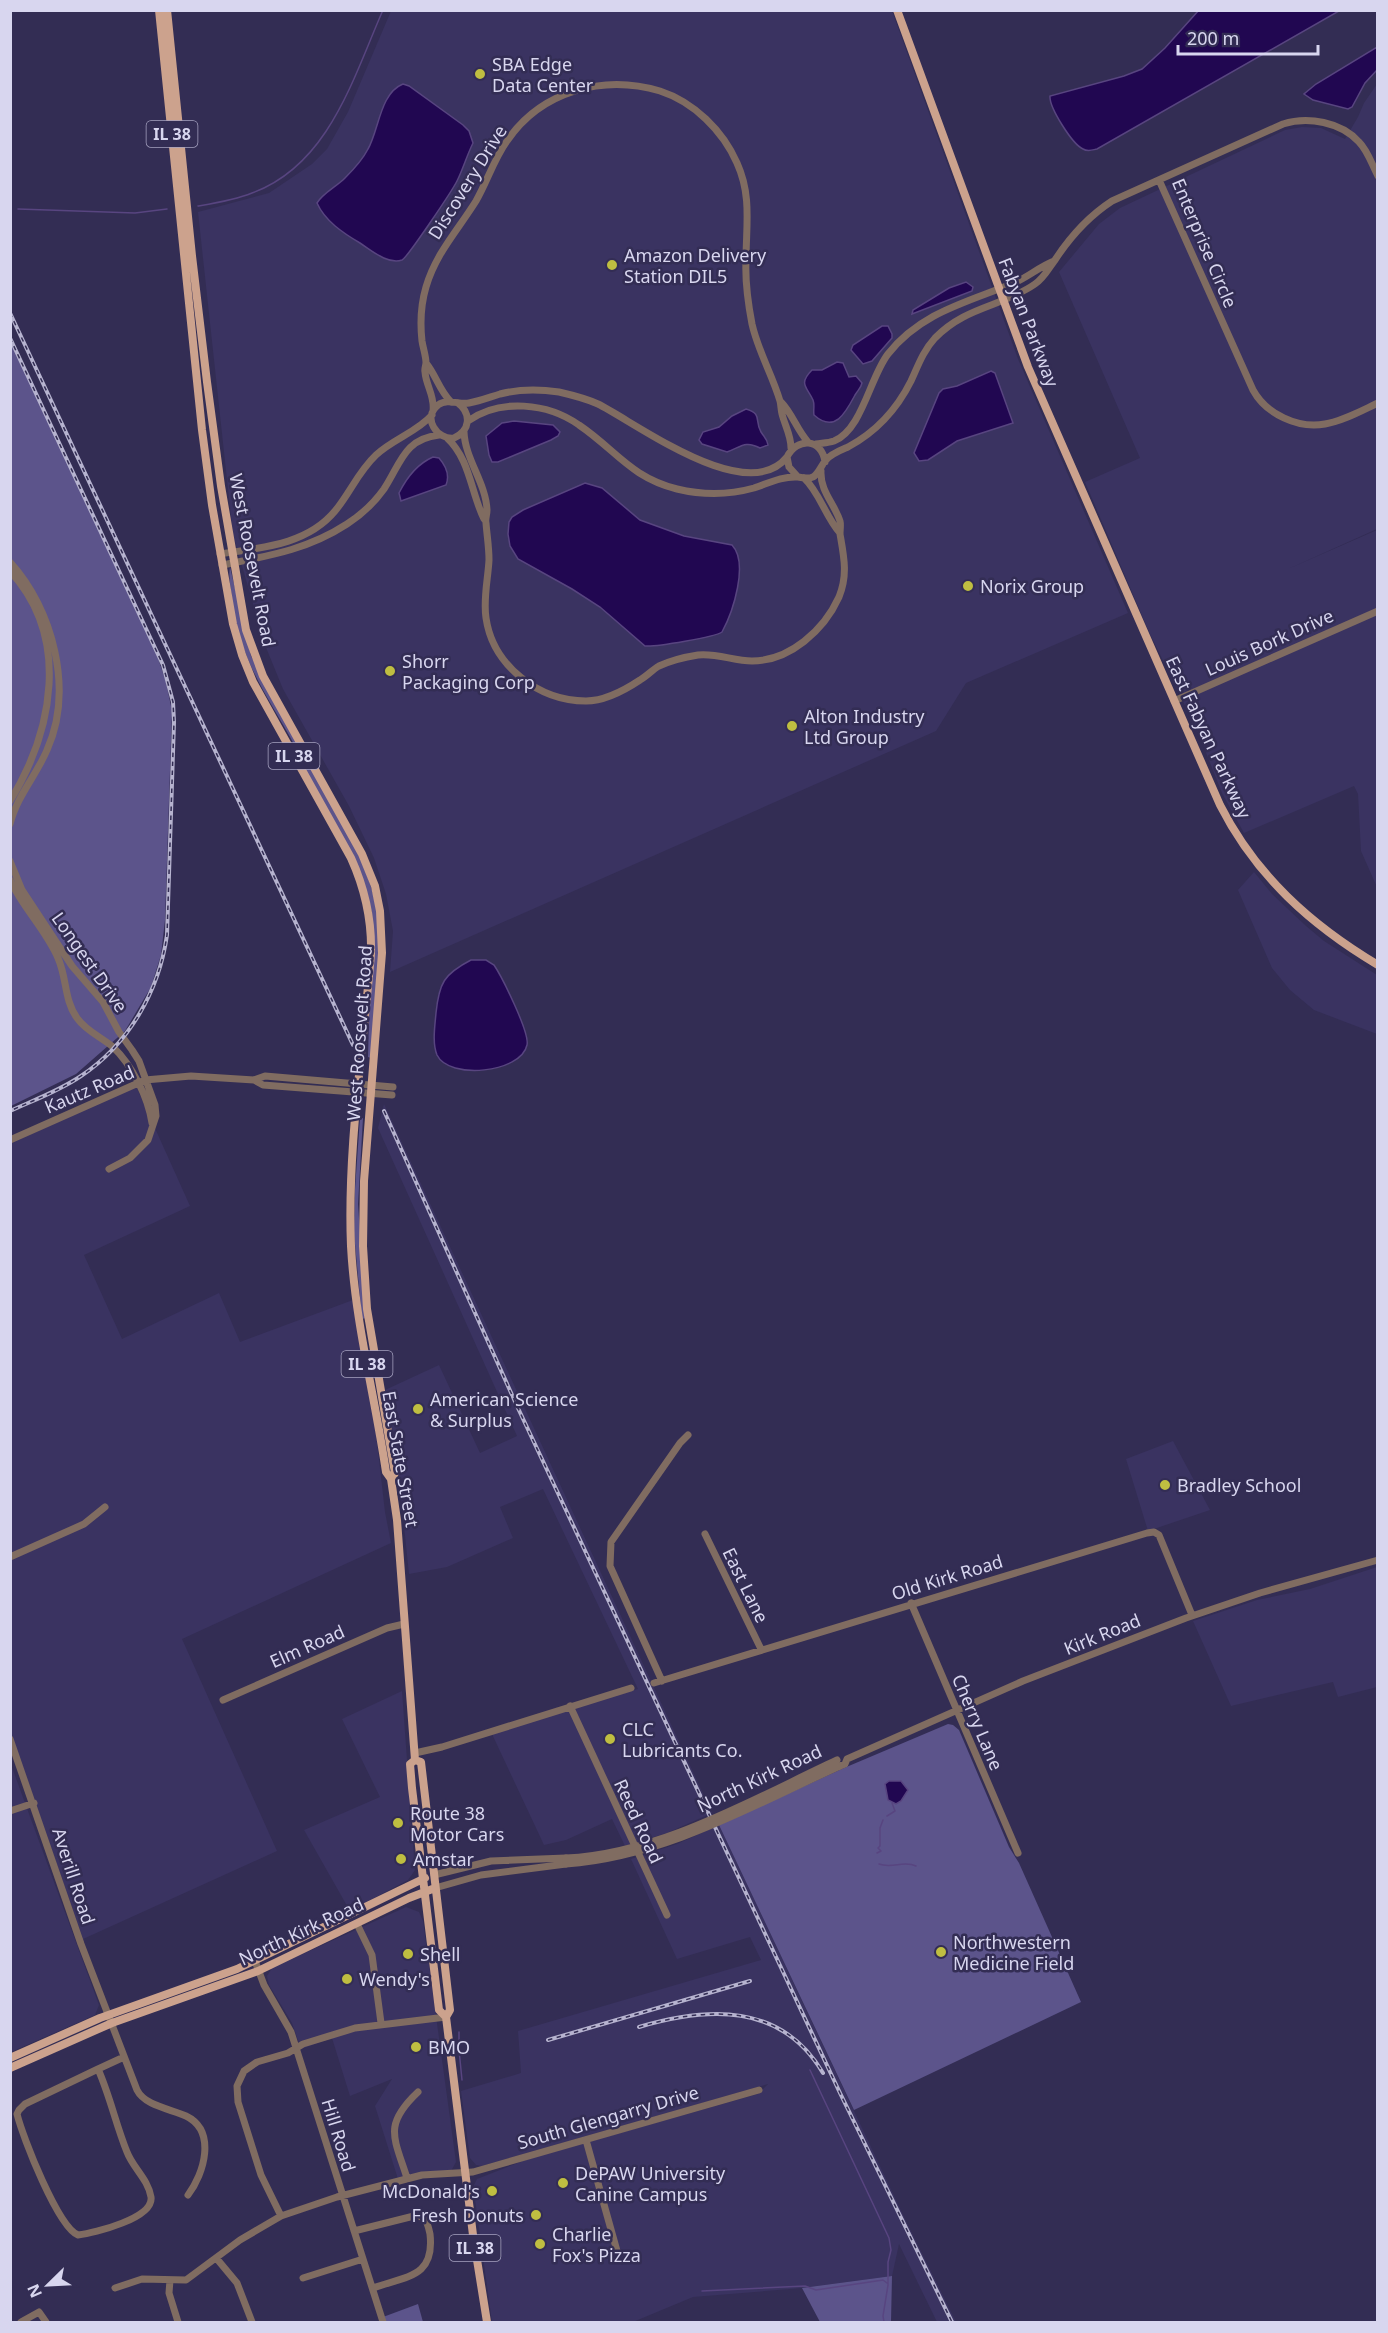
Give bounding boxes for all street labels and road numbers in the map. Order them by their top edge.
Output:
street label: Discovery Drive [422,120,512,244]
road number: IL 38 [146,121,198,147]
street label: Enterprise Circle [1167,175,1243,311]
street label: Fabyan Parkway [993,254,1065,391]
street label: West Roosevelt Road [224,471,282,649]
street label: Louis Bork Drive [1201,603,1337,681]
street label: East Fabyan Parkway [1161,652,1258,823]
road number: IL 38 [268,743,320,769]
street label: Longest Drive [47,907,133,1017]
street label: West Roosevelt Road [341,944,377,1122]
street label: Kautz Road [40,1059,138,1119]
road number: IL 38 [342,1351,392,1377]
street label: East State Street [377,1389,425,1530]
street label: East Lane [718,1543,774,1627]
street label: Old Kirk Road [888,1549,1006,1605]
street label: Kirk Road [1060,1608,1144,1660]
street label: Elm Road [266,1619,348,1673]
street label: Cherry Lane [947,1670,1009,1774]
street label: North Kirk Road [693,1739,825,1817]
street label: Reed Road [609,1775,669,1867]
street label: Averill Road [47,1825,101,1927]
street label: North Kirk Road [235,1892,367,1970]
street label: South Glengarry Drive [515,2080,701,2154]
street label: Hill Road [317,2096,361,2174]
road number: IL 38 [450,2235,500,2261]

